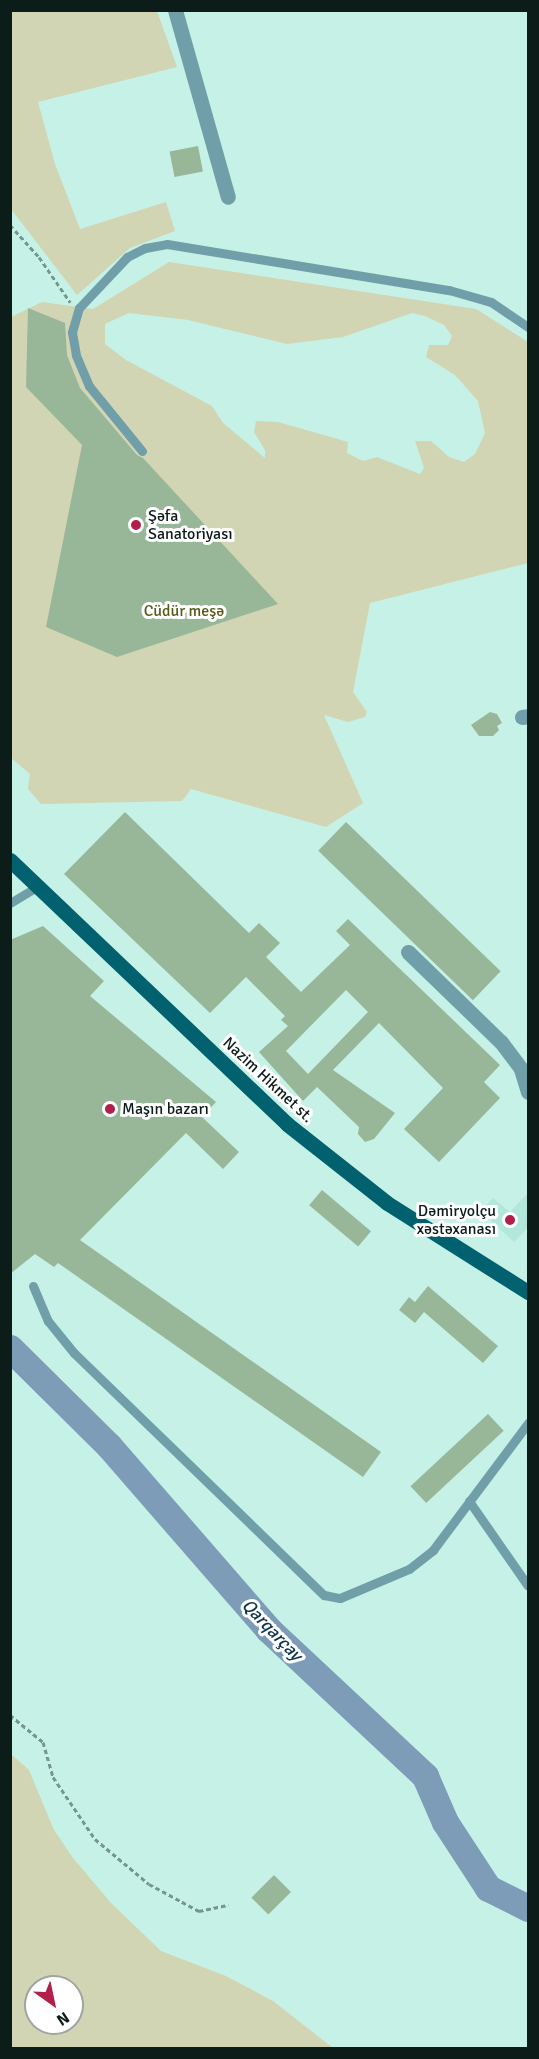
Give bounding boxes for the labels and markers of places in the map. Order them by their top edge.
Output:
place label: Şəfa Sanatoriyası [148,506,233,544]
marker: Şəfa Sanatoriyası [129,518,143,532]
place label: Maşın bazarı [122,1099,209,1119]
marker: Maşın bazarı [103,1102,117,1116]
place label: Dəmiryolçu xəstəxanası [417,1201,496,1239]
marker: Dəmiryolçu xəstəxanası [501,1211,519,1229]

